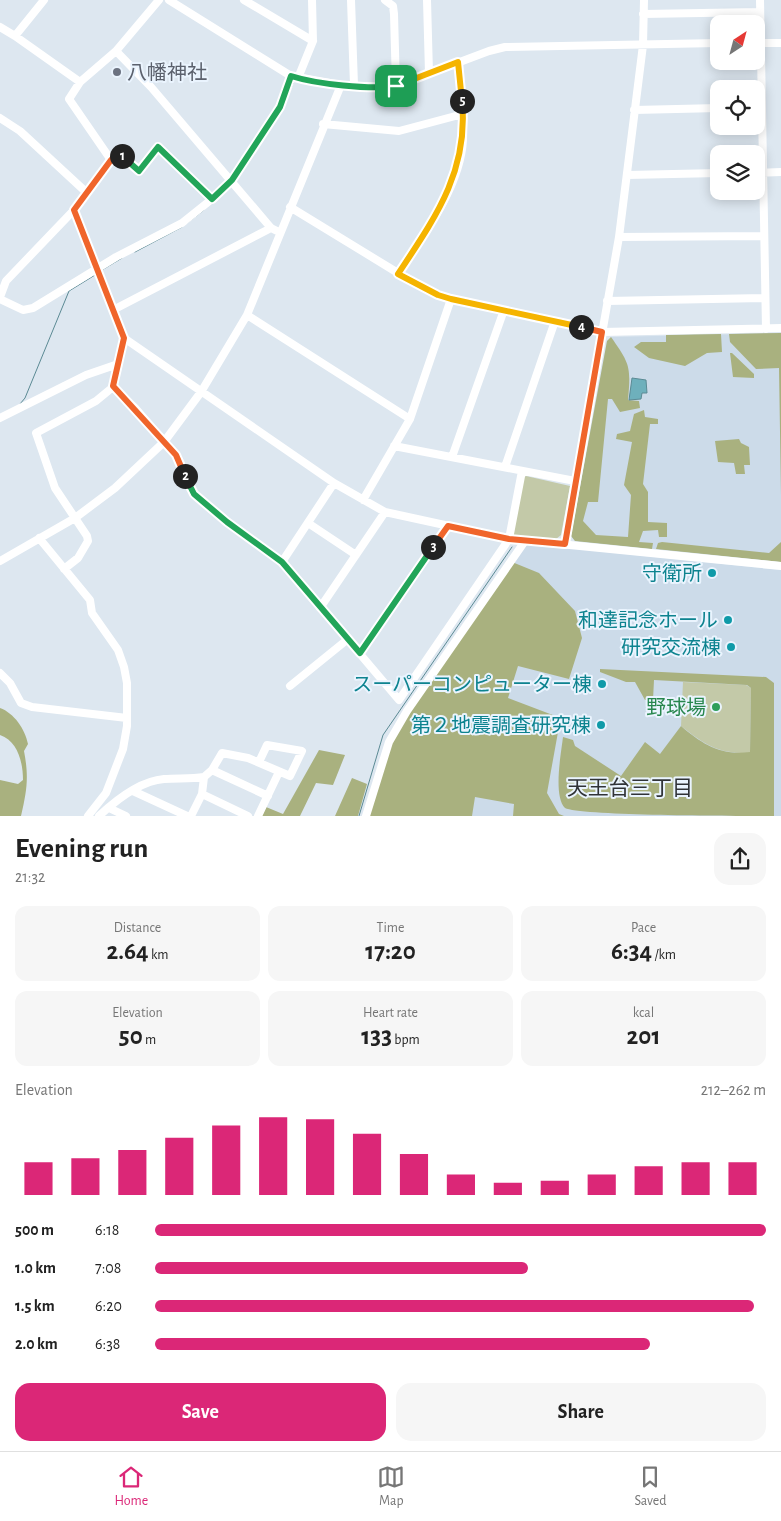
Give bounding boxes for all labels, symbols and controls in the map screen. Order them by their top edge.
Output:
north arrow [710,15,765,70]
map controls [710,15,765,200]
place label: 八幡神社 [127,62,207,83]
pin [375,65,417,107]
marker: 八幡神社 [111,66,123,78]
icon: arrive [382,72,410,100]
button: locate [710,80,765,135]
pin: 5 [450,88,474,114]
text: 5 [459,94,466,108]
pin: 1 [110,144,134,168]
button: layers [710,145,765,200]
text: 1 [120,149,125,163]
pin: 4 [568,314,594,340]
text: 4 [578,320,585,334]
pin: 2 [172,464,198,488]
text: 2 [182,469,189,483]
pin: 3 [420,534,446,560]
text: 3 [430,540,437,554]
place label: 守衛所 [642,562,702,584]
marker: 守衛所 [706,567,718,579]
place label: 和達記念ホール [578,610,718,631]
marker: 和達記念ホール [722,614,734,626]
place label: 研究交流棟 [621,637,721,658]
marker: 研究交流棟 [725,641,737,653]
place label: スーパーコンピューター棟 [352,674,592,695]
marker: スーパーコンピューター棟 [596,678,608,690]
place label: 野球場 [646,697,706,718]
marker: 野球場 [710,701,722,713]
place label: 第２地震調査研究棟 [411,715,591,736]
marker: 第２地震調査研究棟 [595,719,607,731]
district label: 天王台三丁目 [567,777,693,799]
button: share [714,833,766,885]
text: Evening run [15,835,148,863]
text: 21:32 [15,869,45,885]
text: Distance [114,921,161,935]
text: Time [377,921,404,935]
text: Pace [631,921,656,935]
text: 2.64 [106,939,149,964]
text: 17:20 [365,939,416,964]
text: 6:34 [611,939,652,964]
text: km [149,948,169,962]
text: /km [652,948,676,962]
text: Elevation [112,1006,163,1020]
text: Heart rate [363,1006,418,1020]
text: kcal [633,1006,654,1020]
text: 50 [119,1024,143,1049]
text: 133 [361,1024,392,1049]
text: 201 [627,1024,660,1049]
text: m [143,1033,156,1047]
text: bpm [392,1033,420,1047]
text: Elevation [15,1082,73,1098]
text: 212–262 m [701,1082,766,1098]
text: 500 m [15,1222,54,1238]
text: 6:18 [95,1222,119,1238]
text: 1.0 km [15,1260,56,1276]
text: 7:08 [95,1260,121,1276]
text: 1.5 km [15,1298,55,1314]
text: 6:20 [95,1298,122,1314]
text: 2.0 km [15,1336,58,1352]
text: 6:38 [95,1336,120,1352]
button: Save [15,1383,386,1441]
button: Share [396,1383,766,1441]
tab: Home [115,1463,148,1510]
tab: Map [377,1463,405,1510]
tab: Saved [634,1463,666,1510]

